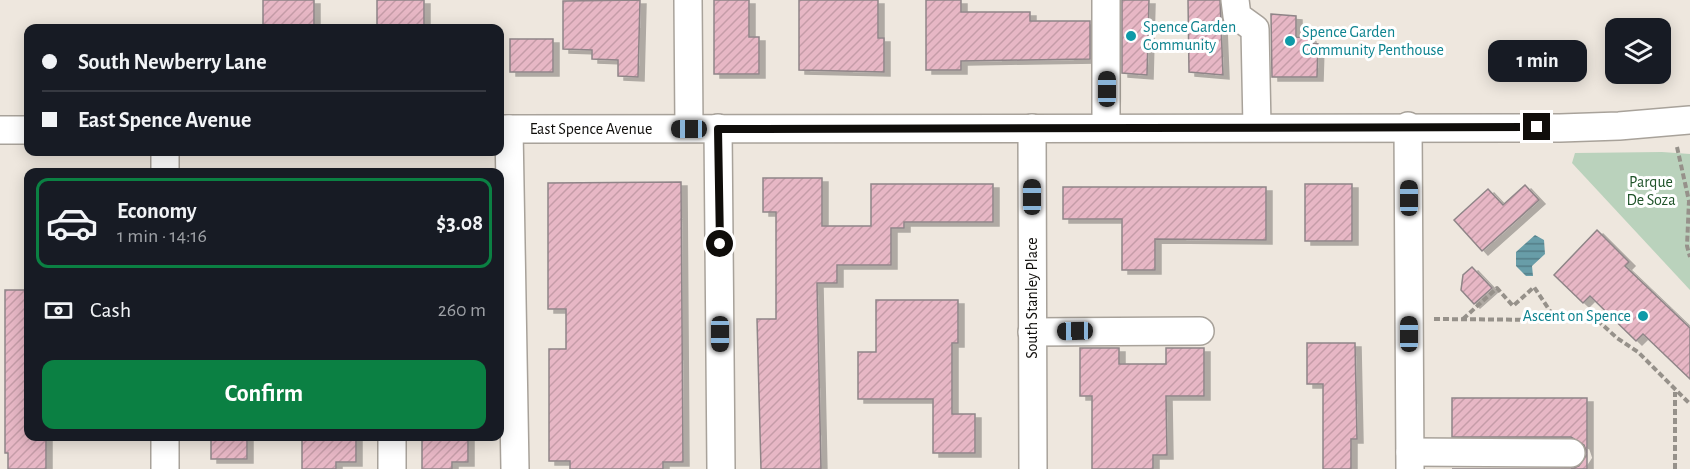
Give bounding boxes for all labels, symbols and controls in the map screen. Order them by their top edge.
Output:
map controls [1605,18,1671,84]
button: layers [1605,18,1671,84]
place label: Spence Garden Community [1143,19,1236,54]
place label: Spence Garden Community Penthouse [1302,24,1444,59]
marker: Spence Garden Community [1124,29,1138,43]
marker: Spence Garden Community Penthouse [1283,34,1297,48]
callout: 1 min [1488,40,1586,82]
text: South Newberry Lane [78,51,267,73]
text: 1 min [1516,51,1559,71]
car [1098,71,1116,107]
text: East Spence Avenue [78,109,251,131]
route end [1523,113,1550,140]
car [671,120,707,138]
street label: East Spence Avenue [530,121,652,137]
park label: Parque De Soza [1626,174,1676,208]
car [1023,179,1041,215]
car [1400,180,1418,216]
icon: car [45,196,99,250]
text: Economy [117,200,197,222]
text: $3.08 [436,212,483,234]
text: 1 min · 14:16 [117,226,207,246]
route start [706,230,733,257]
street label: South Stanley Place [1024,237,1041,359]
icon: cash [42,294,75,327]
text: Cash [90,299,131,321]
text: 260 m [438,300,486,320]
place label: Ascent on Spence [1523,308,1631,324]
marker: Ascent on Spence [1636,309,1650,323]
car [711,316,729,352]
car [1400,316,1418,352]
car [1057,322,1093,340]
button: Confirm [42,360,486,429]

